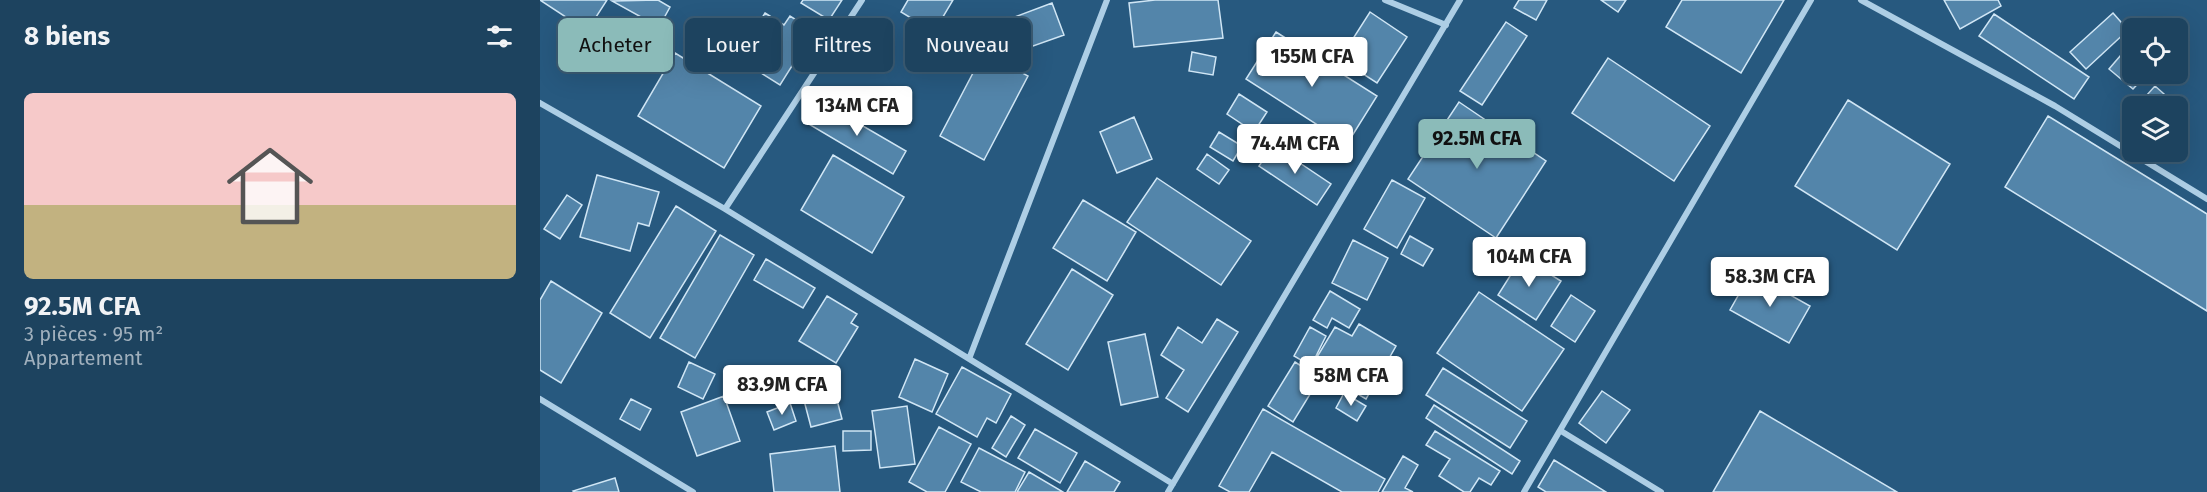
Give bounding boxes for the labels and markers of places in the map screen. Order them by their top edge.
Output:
pin: 155M CFA [1250,37,1374,88]
pin: 134M CFA [795,86,919,137]
pin: 92.5M CFA [1408,119,1546,170]
pin: 74.4M CFA [1226,124,1364,175]
pin: 104M CFA [1467,237,1591,288]
pin: 58.3M CFA [1701,257,1839,308]
pin: 58M CFA [1296,356,1406,407]
pin: 83.9M CFA [713,365,851,416]

